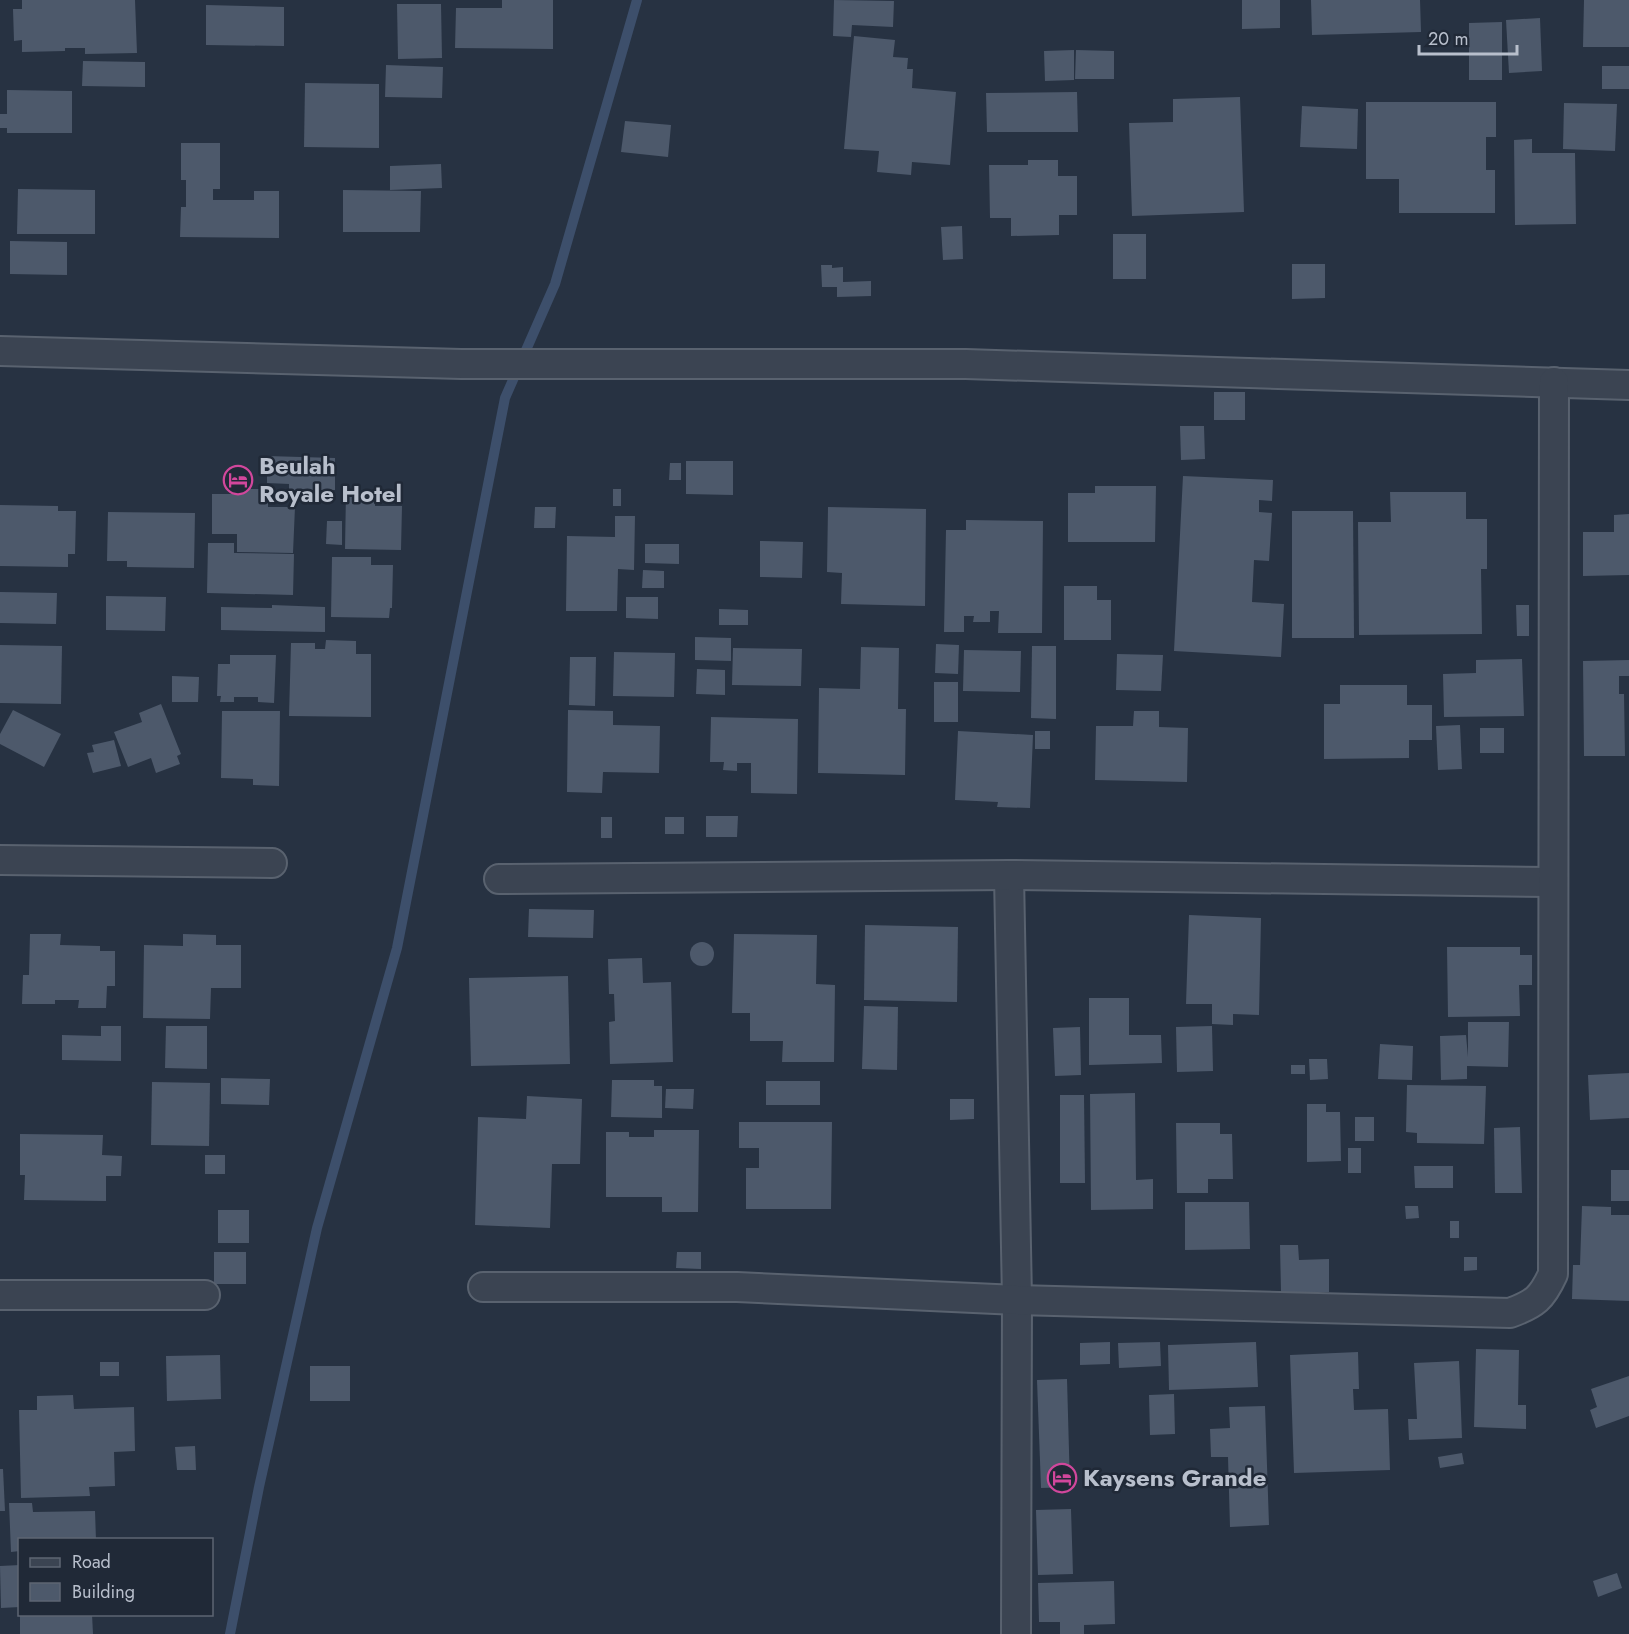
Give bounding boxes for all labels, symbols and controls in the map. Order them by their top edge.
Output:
scale bar [1419,18,1516,56]
text: 20 m [1428,26,1468,52]
place label: Beulah Royale Hotel [259,448,402,511]
hotel icon: Beulah Royale Hotel [222,464,254,496]
place label: Kaysens Grande [1083,1460,1266,1495]
hotel icon: Kaysens Grande [1046,1462,1078,1494]
legend [18,1538,213,1616]
text: Road [72,1549,111,1575]
text: Building [72,1579,135,1605]

